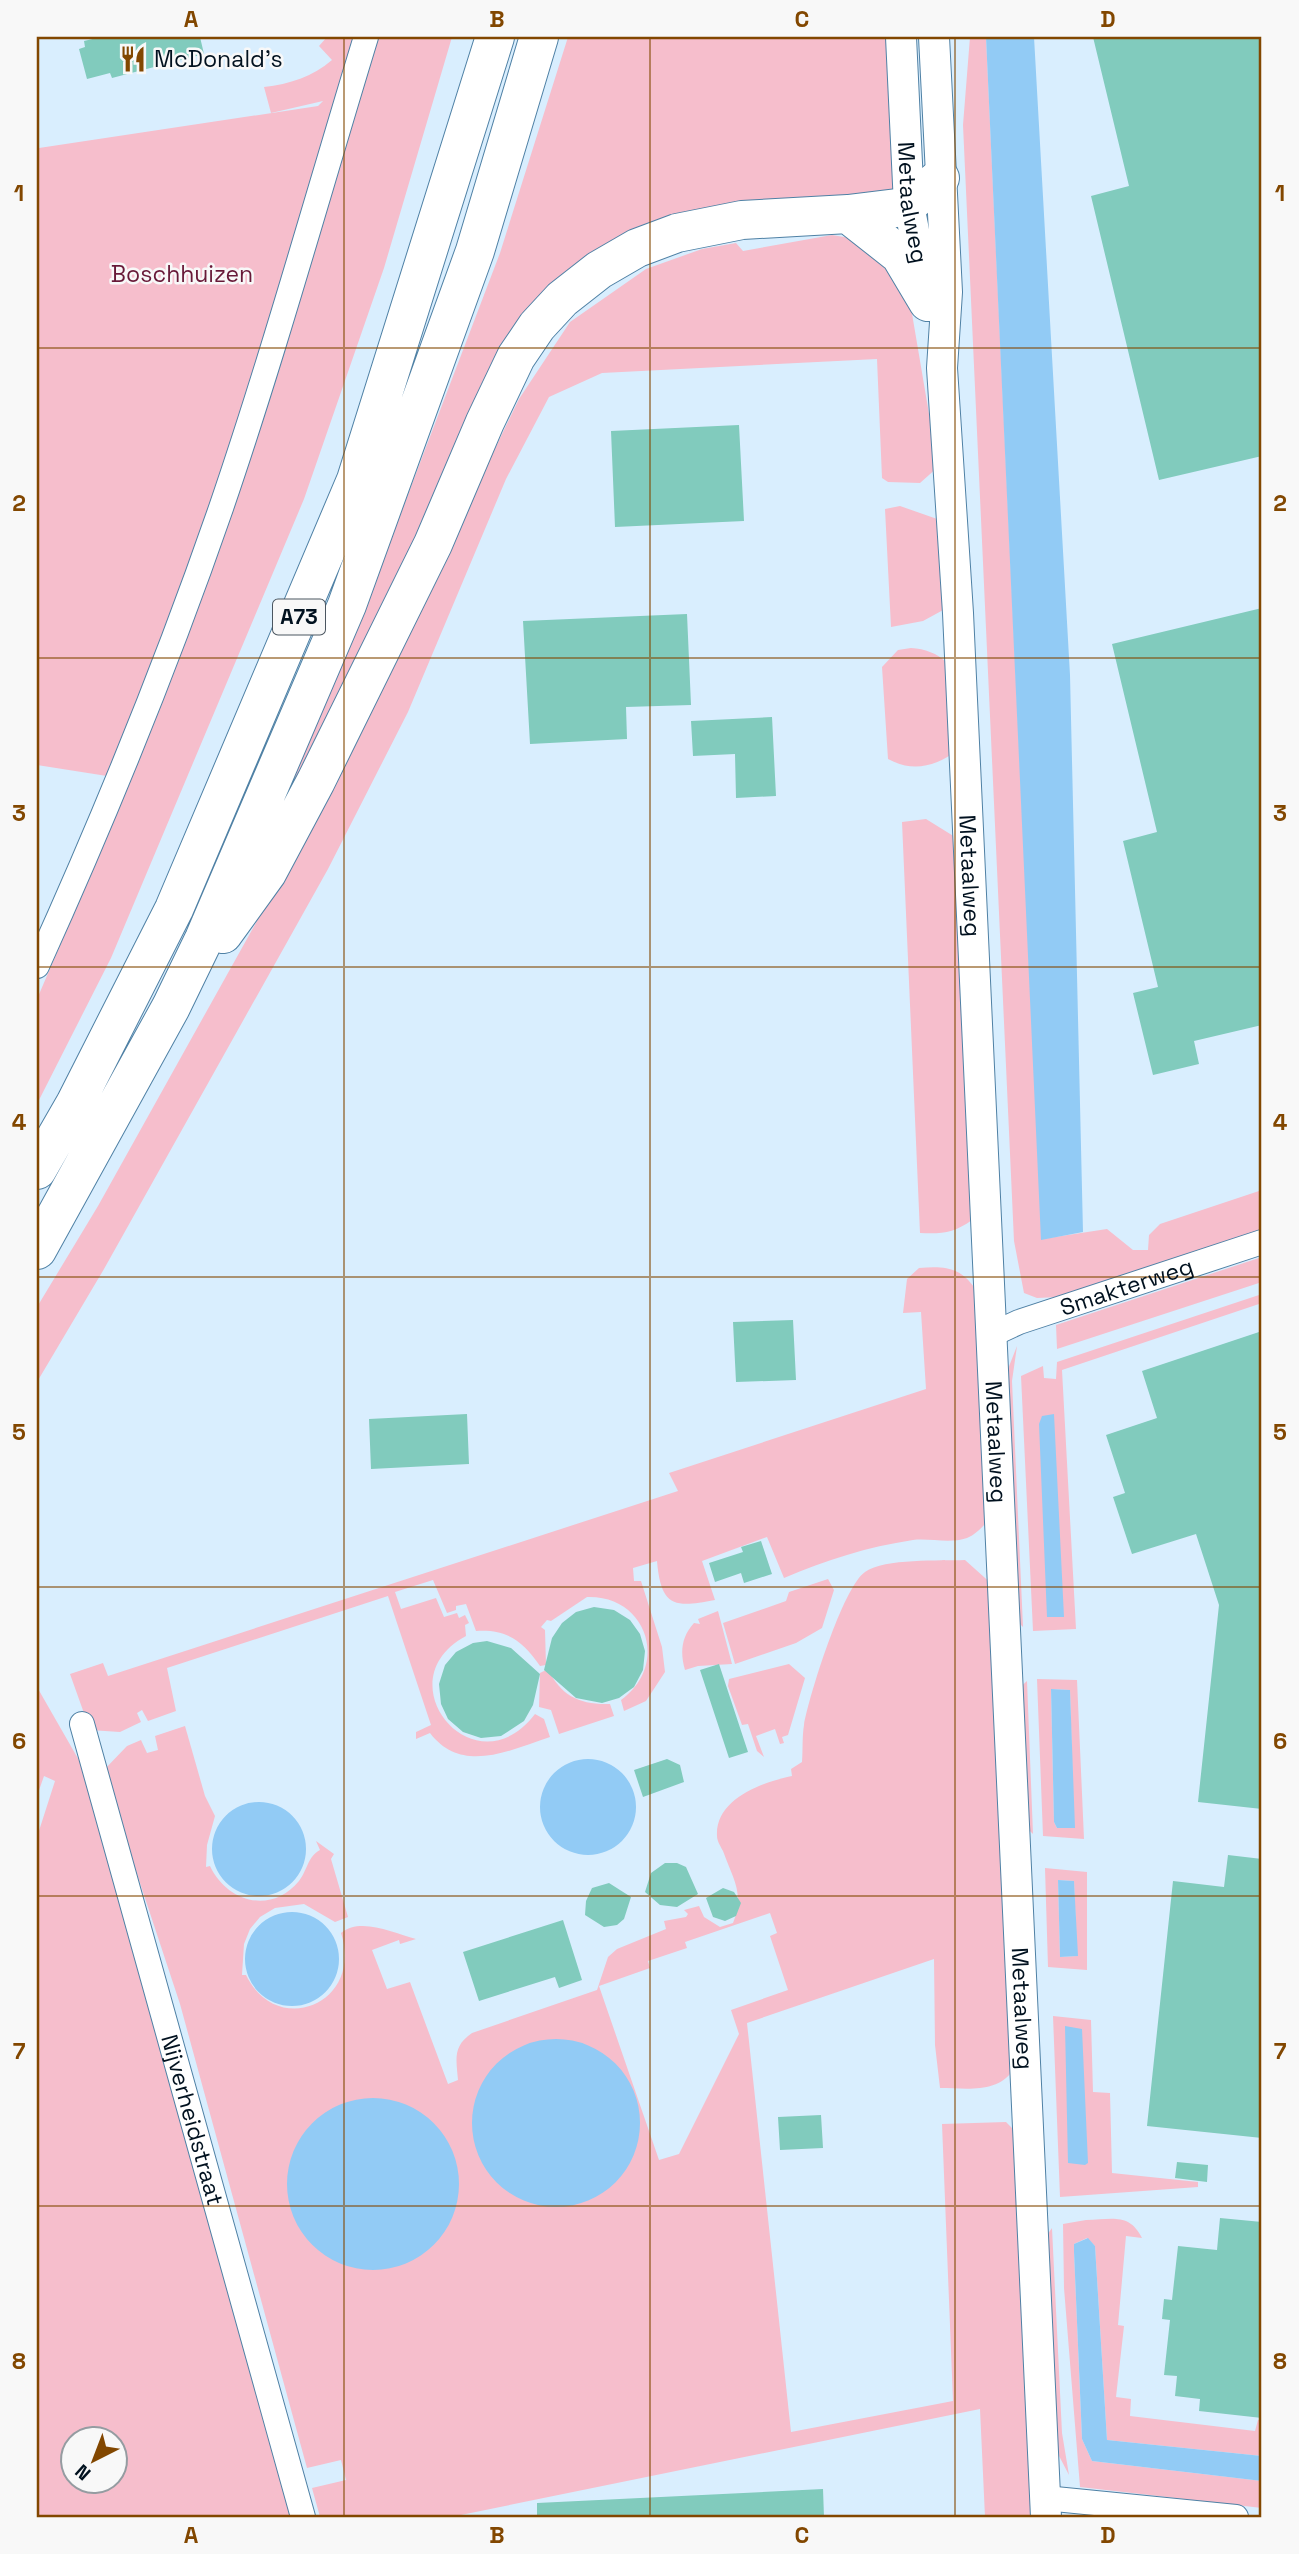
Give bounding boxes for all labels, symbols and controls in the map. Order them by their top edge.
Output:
text: A [184,4,199,34]
text: B [489,4,505,34]
text: C [795,4,809,34]
text: D [1100,4,1116,34]
restaurant icon: McDonald's [118,44,148,74]
place label: McDonald's [154,44,283,74]
street label: Metaalweg [891,141,935,266]
text: 1 [14,178,24,208]
text: 1 [1275,178,1285,208]
park label: Boschhuizen [111,259,253,289]
text: 2 [12,488,26,518]
text: 2 [1273,488,1287,518]
road number: A73 [273,600,325,634]
text: 3 [12,798,26,828]
text: 3 [1273,798,1287,828]
street label: Metaalweg [952,814,988,937]
text: 4 [12,1107,27,1137]
text: 4 [1273,1107,1288,1137]
street label: Smakterweg [1056,1251,1197,1323]
street label: Metaalweg [979,1380,1014,1504]
text: 5 [12,1417,26,1447]
text: 5 [1273,1417,1287,1447]
text: 6 [12,1726,26,1756]
text: 6 [1273,1726,1287,1756]
street label: Metaalweg [1005,1947,1040,2070]
street label: Nijverheidstraat [154,2031,230,2209]
text: 7 [13,2036,26,2066]
text: 7 [1274,2036,1287,2066]
text: 8 [12,2346,26,2376]
text: 8 [1273,2346,1287,2376]
north arrow [60,2424,130,2494]
text: N [70,2459,96,2486]
text: A [184,2520,199,2550]
text: B [489,2520,505,2550]
text: C [795,2520,809,2550]
text: D [1100,2520,1116,2550]

